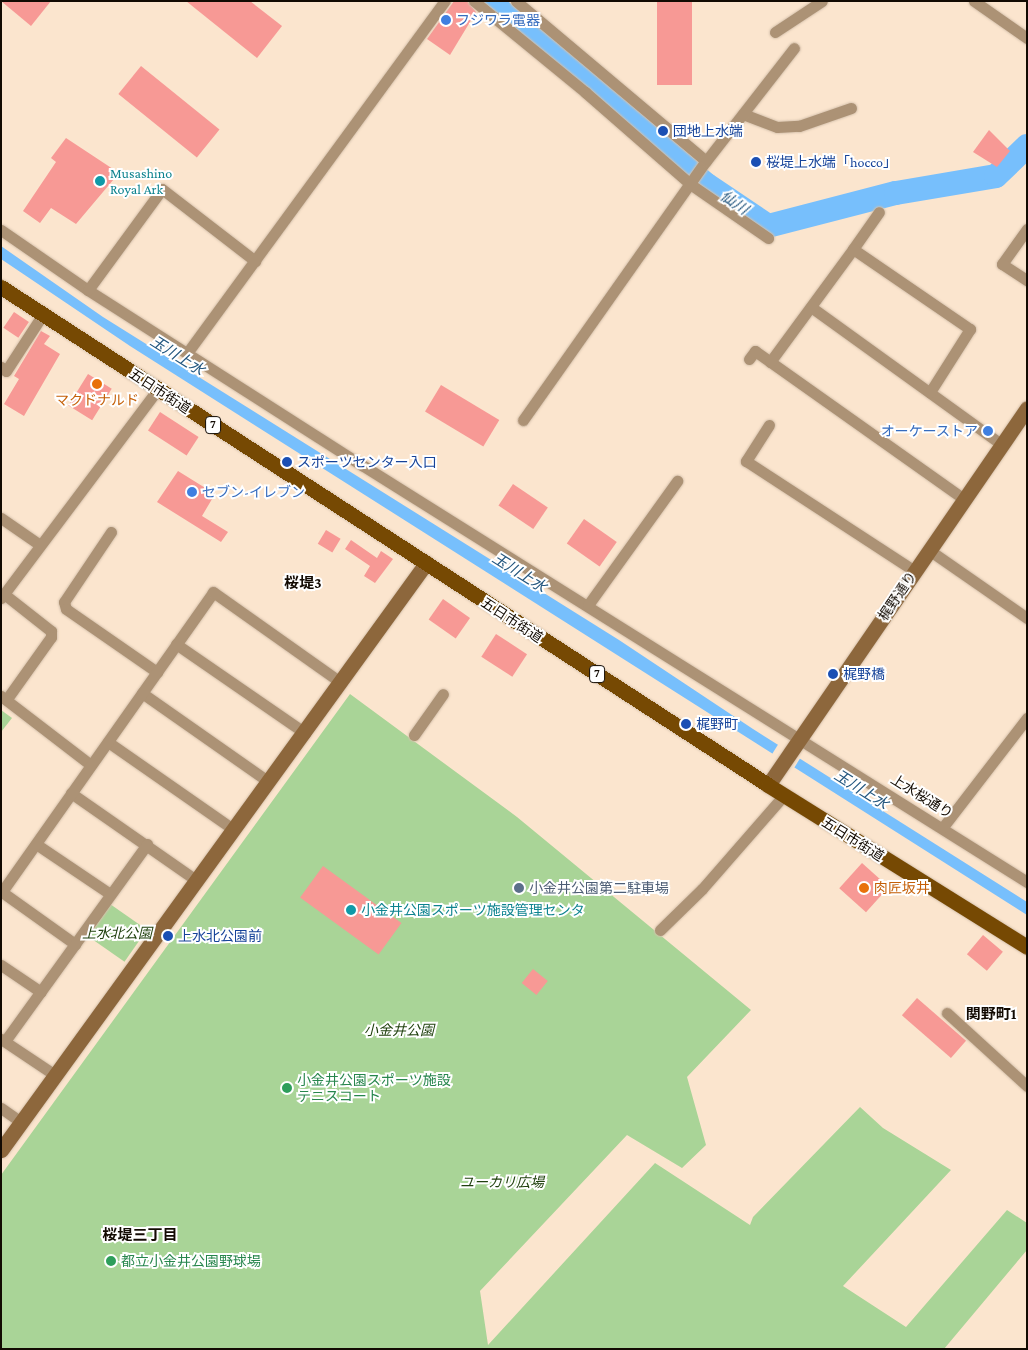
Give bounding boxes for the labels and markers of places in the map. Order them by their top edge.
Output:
place label: フジワラ電器 [456,12,540,28]
marker: フジワラ電器 [440,14,452,26]
place label: 団地上水端 [673,123,743,139]
marker: 団地上水端 [657,125,669,137]
place label: 桜堤上水端「hocco」 [766,154,897,170]
marker: 桜堤上水端「hocco」 [750,156,762,168]
place label: Musashino Royal Ark [110,165,172,198]
marker: Musashino Royal Ark [94,175,106,187]
marker: マクドナルド [91,378,103,390]
place label: マクドナルド [55,392,139,408]
place label: オーケーストア [880,423,978,439]
marker: オーケーストア [982,425,994,437]
place label: スポーツセンター入口 [297,454,437,470]
marker: スポーツセンター入口 [281,456,293,468]
place label: セブン-イレブン [202,484,305,500]
marker: セブン-イレブン [186,486,198,498]
place label: 梶野橋 [843,666,885,682]
marker: 梶野橋 [827,668,839,680]
place label: 梶野町 [696,716,738,732]
marker: 梶野町 [680,718,692,730]
place label: 小金井公園第二駐車場 [529,880,669,896]
place label: 肉匠坂井 [874,880,930,896]
marker: 小金井公園第二駐車場 [513,882,525,894]
marker: 肉匠坂井 [858,882,870,894]
place label: 小金井公園スポーツ施設管理センタ [361,902,585,918]
marker: 小金井公園スポーツ施設管理センタ [345,904,357,916]
place label: 上水北公園前 [178,928,262,944]
marker: 上水北公園前 [162,930,174,942]
place label: 小金井公園スポーツ施設 テニスコート [297,1072,451,1104]
marker: 小金井公園スポーツ施設 テニスコート [281,1082,293,1094]
place label: 都立小金井公園野球場 [121,1253,261,1269]
marker: 都立小金井公園野球場 [105,1255,117,1267]

